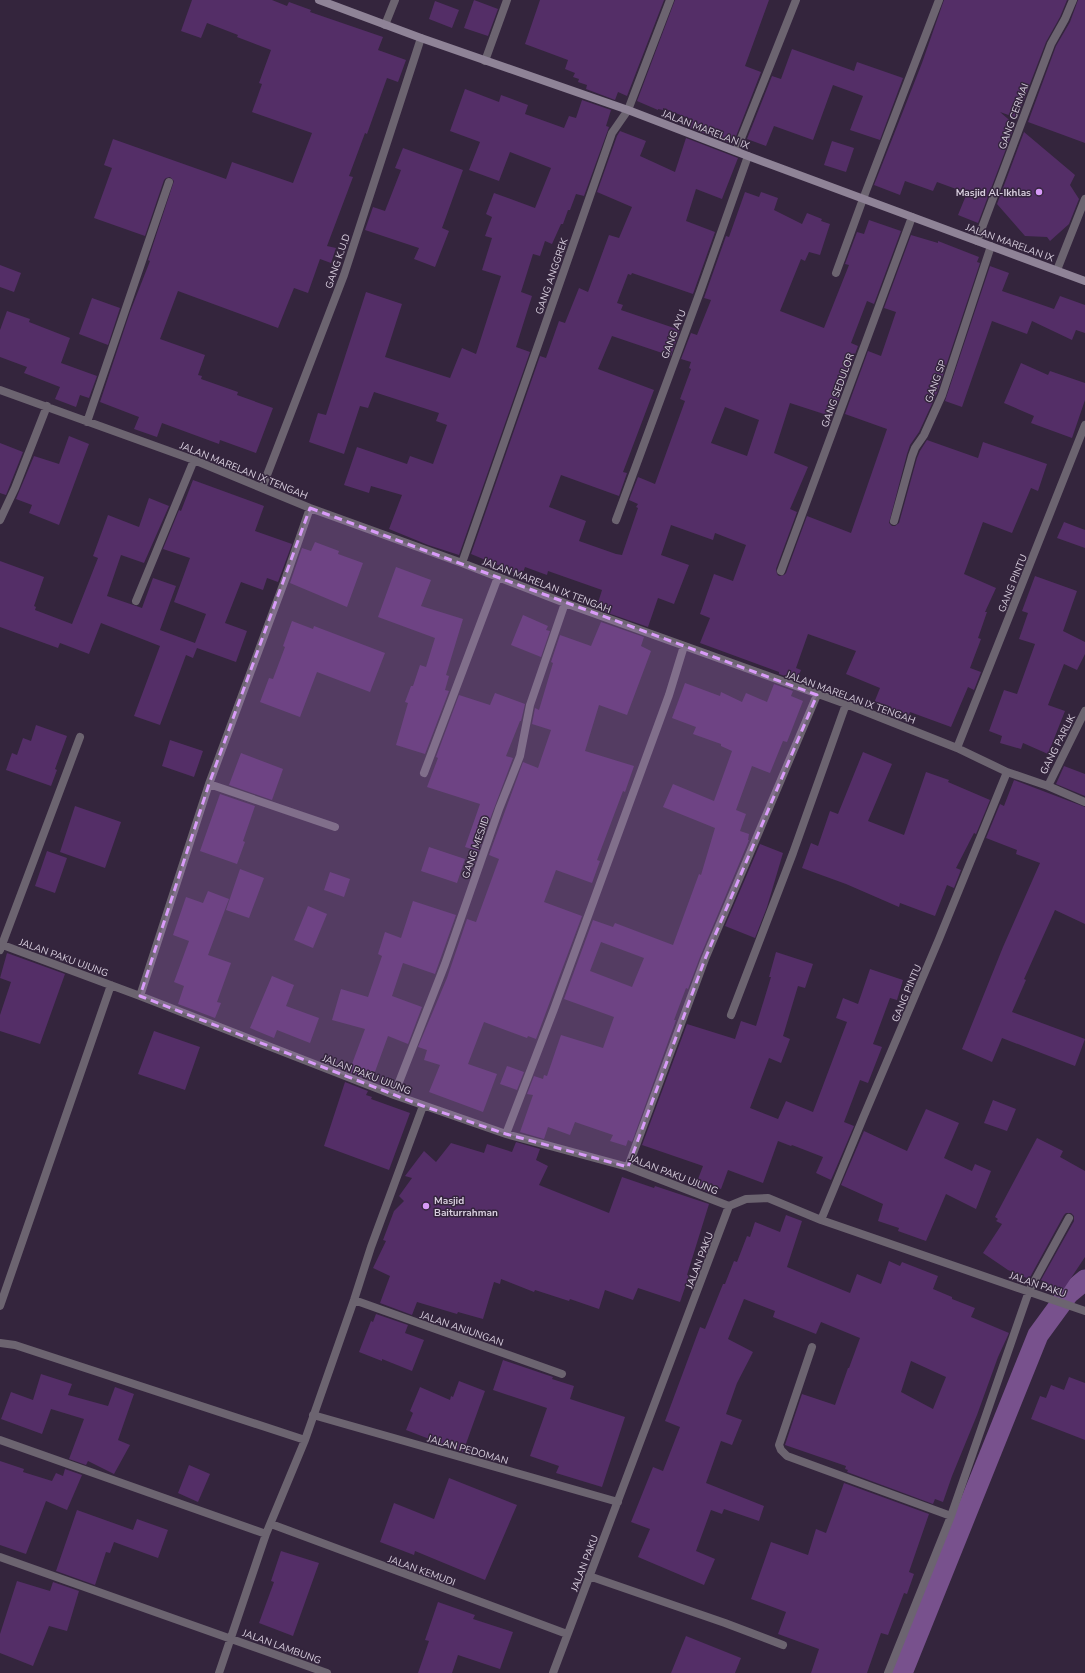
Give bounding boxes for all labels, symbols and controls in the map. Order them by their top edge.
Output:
street label: GANG CERMAI [995,81,1032,151]
street label: JALAN MARELAN IX [659,106,752,153]
place label: Masjid Al-Ikhlas [956,186,1031,200]
marker: Masjid Al-Ikhlas [1034,187,1044,197]
street label: JALAN MARELAN IX [963,220,1056,266]
street label: GANG K.U.D [322,232,354,291]
street label: GANG ANGGREK [532,236,572,316]
street label: GANG AYU [658,308,690,361]
street label: GANG SEDULOR [818,351,858,429]
street label: GANG SP [922,358,950,405]
street label: JALAN MARELAN IX TENGAH [177,438,310,503]
street label: GANG PINTU [995,552,1031,614]
street label: JALAN MARELAN IX TENGAH [479,555,613,617]
street label: JALAN MARELAN IX TENGAH [783,668,917,728]
street label: GANG PARLIK [1037,711,1079,777]
street label: GANG MESJID [459,814,493,880]
street label: JALAN PAKU UJUNG [16,935,110,981]
street label: GANG PINTU [888,962,925,1024]
street label: JALAN PAKU UJUNG [319,1051,413,1098]
street label: JALAN PAKU UJUNG [626,1151,720,1198]
place label: Masjid Baiturrahman [434,1194,498,1220]
marker: Masjid Baiturrahman [421,1201,431,1211]
street label: JALAN PAKU [682,1230,717,1292]
street label: JALAN PAKU [1006,1268,1068,1301]
street label: JALAN ANJUNGAN [417,1308,505,1350]
street label: JALAN PEDOMAN [425,1431,510,1468]
street label: JALAN PAKU [567,1533,602,1595]
street label: JALAN KEMUDI [385,1552,457,1590]
street label: JALAN LAMBUNG [239,1626,323,1668]

